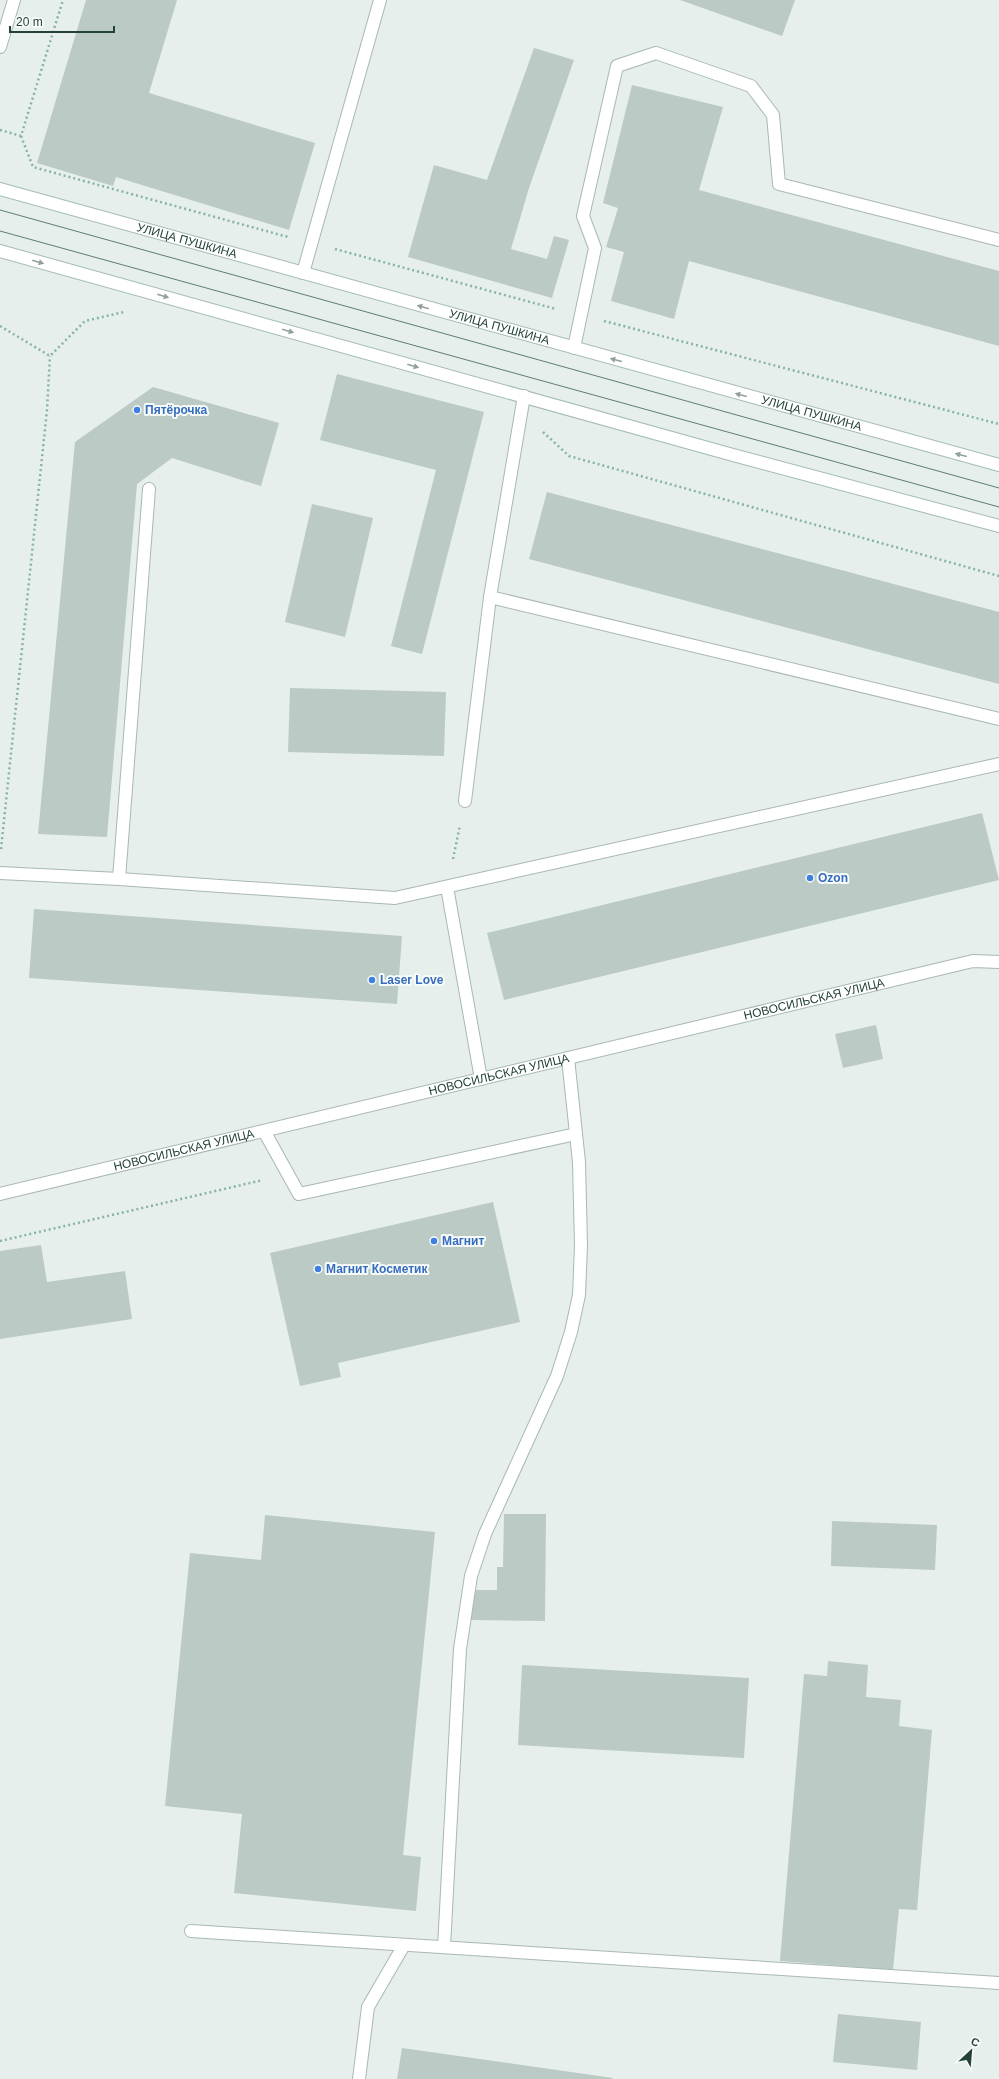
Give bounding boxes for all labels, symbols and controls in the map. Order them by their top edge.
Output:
scale bar [10,8,114,34]
text: 20 m [16,15,43,29]
street label: УЛИЦА ПУШКИНА [135,220,239,261]
one-way arrow [31,259,44,265]
one-way arrow [157,293,169,299]
one-way arrow [417,304,429,310]
street label: УЛИЦА ПУШКИНА [448,306,551,347]
one-way arrow [282,328,294,334]
one-way arrow [610,357,622,363]
one-way arrow [408,363,420,369]
one-way arrow [735,392,747,398]
street label: УЛИЦА ПУШКИНА [760,393,863,434]
place label: Пятёрочка [145,403,208,417]
marker: Пятёрочка [132,405,142,415]
one-way arrow [955,452,967,458]
place label: Ozon [818,871,848,885]
marker: Ozon [805,873,815,883]
place label: Laser Love [380,973,444,987]
marker: Laser Love [367,975,377,985]
street label: НОВОСИЛЬСКАЯ УЛИЦА [742,975,886,1023]
street label: НОВОСИЛЬСКАЯ УЛИЦА [427,1051,571,1098]
street label: НОВОСИЛЬСКАЯ УЛИЦА [112,1126,256,1174]
place label: Магнит [442,1234,484,1248]
marker: Магнит [429,1236,439,1246]
place label: Магнит Косметик [326,1262,428,1276]
marker: Магнит Косметик [313,1264,323,1274]
north arrow [951,2031,991,2071]
text: С [969,2035,982,2049]

